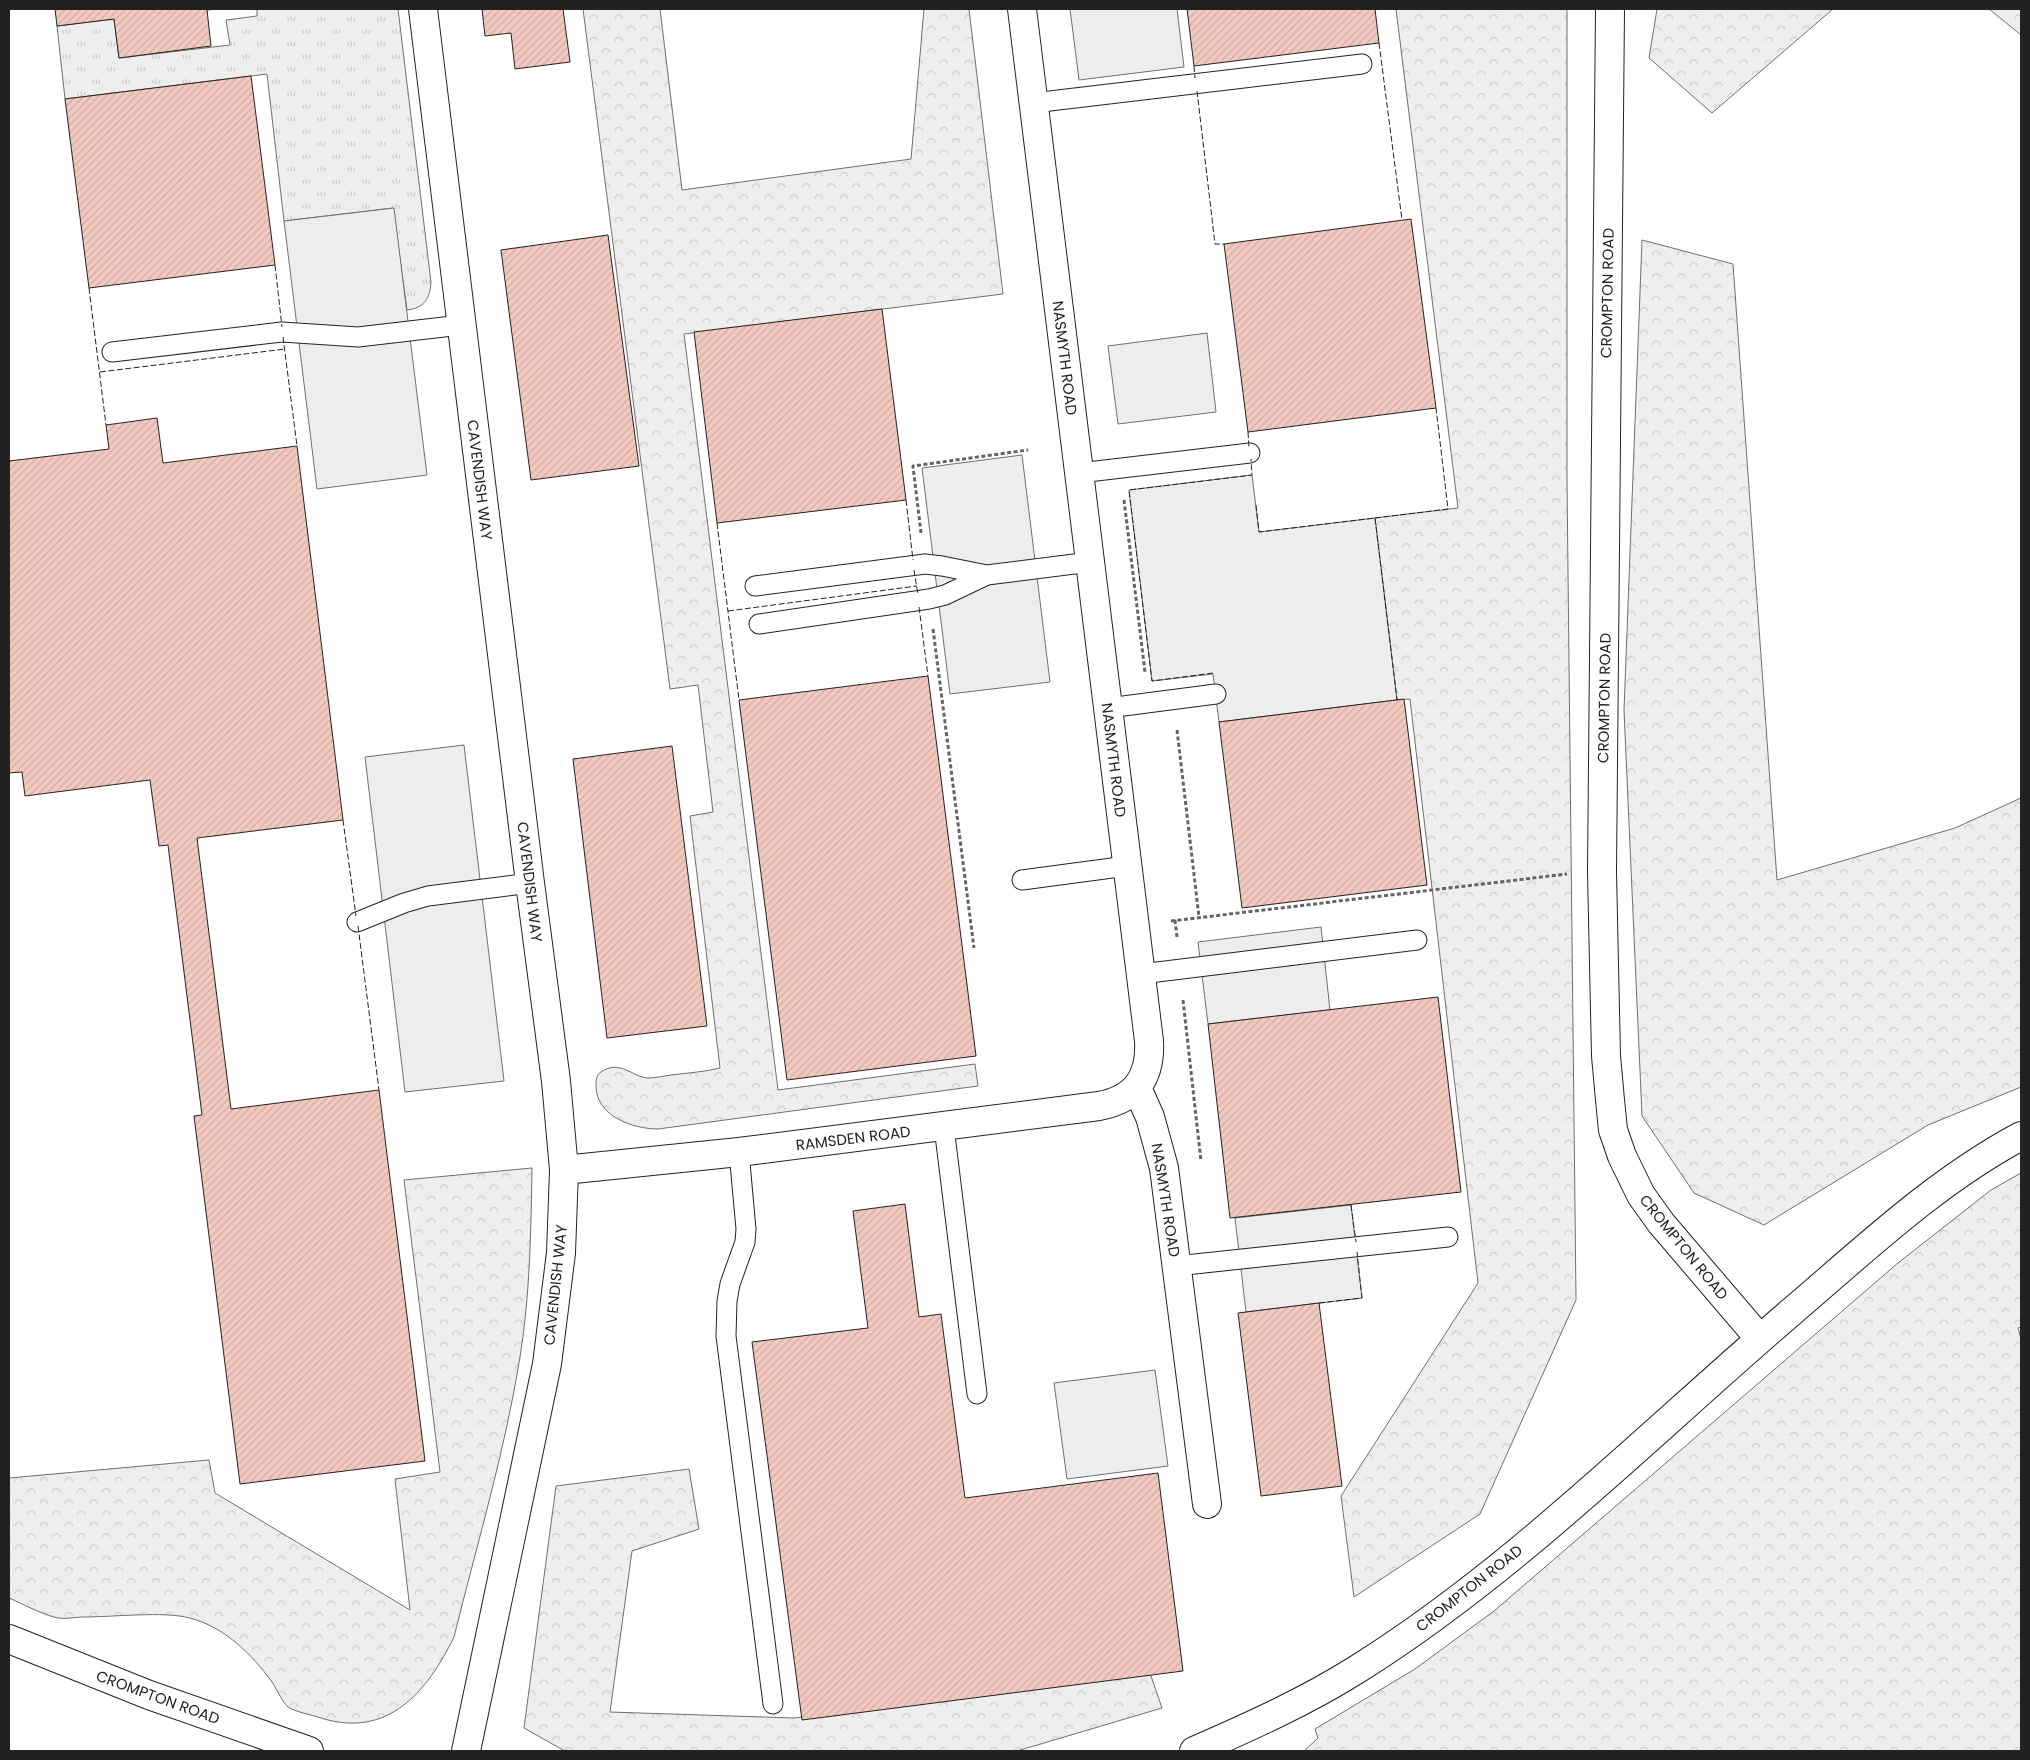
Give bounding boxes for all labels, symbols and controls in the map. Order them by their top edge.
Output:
street label: CROMPTON ROAD [1595,228,1619,358]
street label: NASMYTH ROAD [1048,300,1082,416]
street label: CAVENDISH WAY [462,419,498,542]
street label: CROMPTON ROAD [1592,633,1616,763]
street label: NASMYTH ROAD [1097,702,1131,818]
street label: CAVENDISH WAY [512,821,548,944]
street label: RAMSDEN ROAD [794,1121,912,1155]
street label: NASMYTH ROAD [1147,1141,1185,1259]
street label: CROMPTON ROAD [1635,1190,1733,1304]
street label: CAVENDISH WAY [538,1223,572,1346]
street label: CROMPTON ROAD [1411,1540,1527,1636]
street label: CROMPTON ROAD [93,1665,223,1729]

